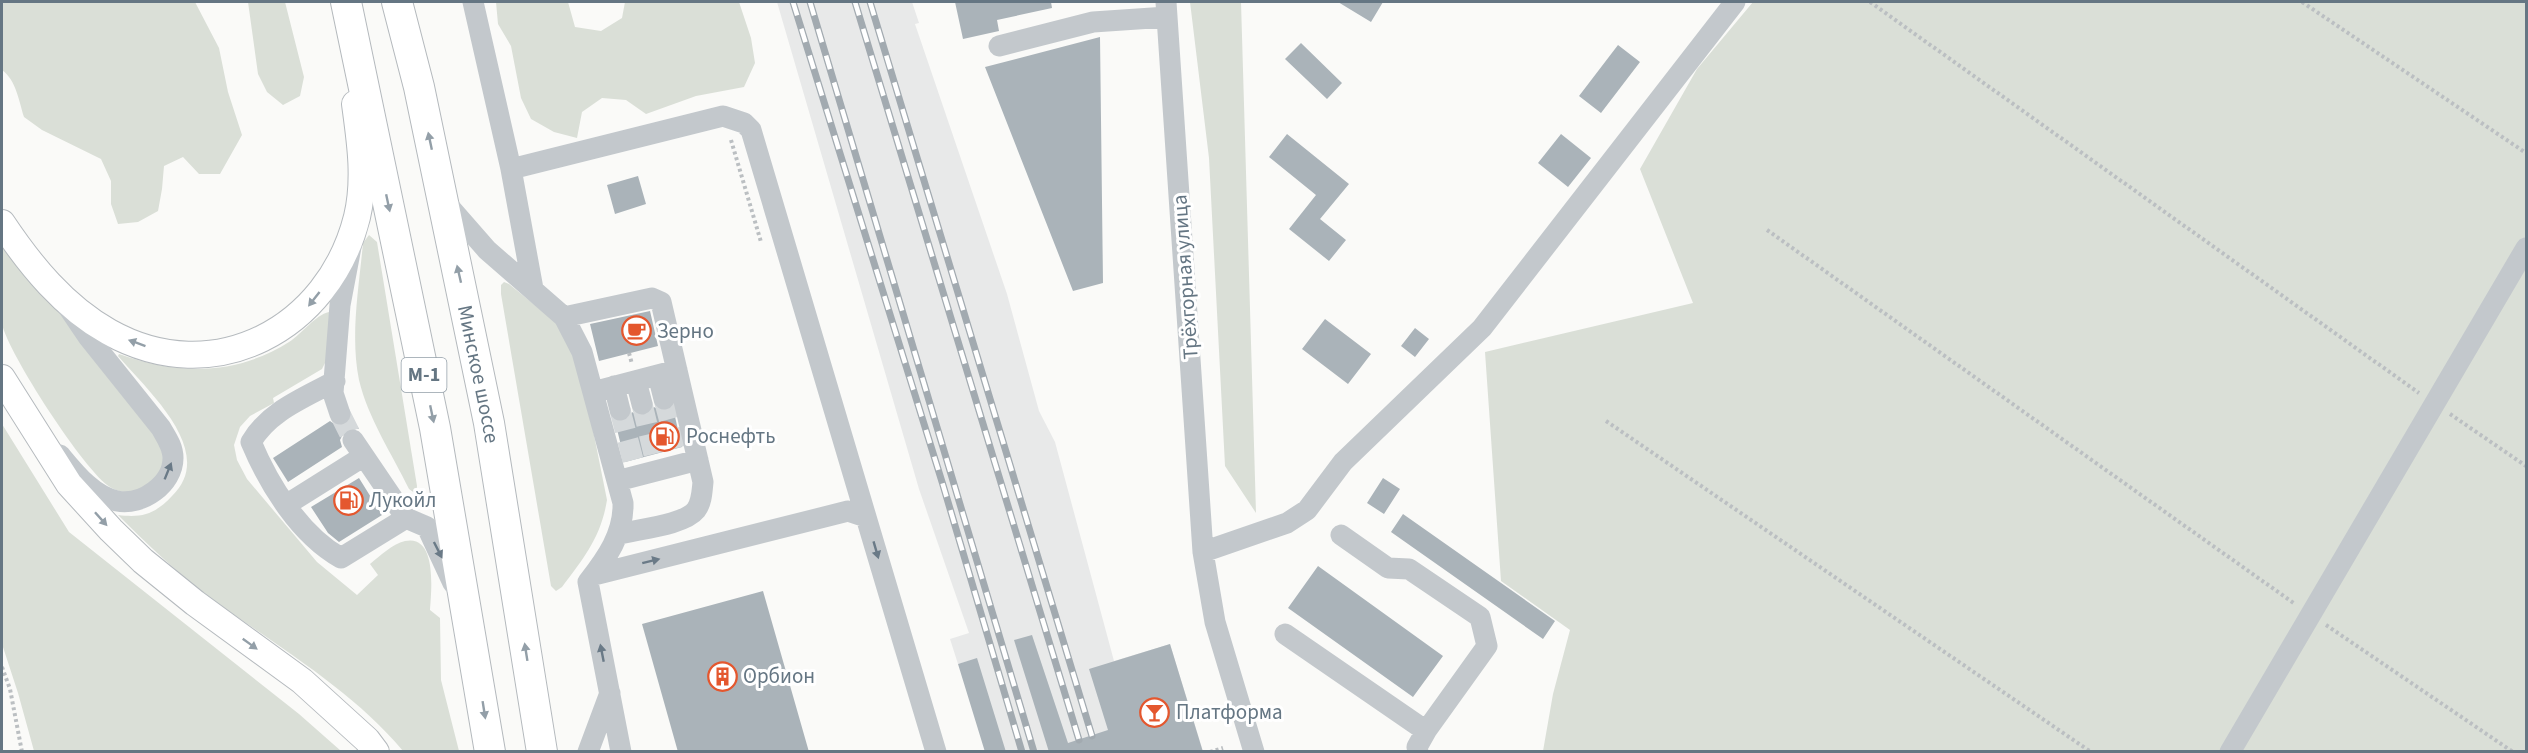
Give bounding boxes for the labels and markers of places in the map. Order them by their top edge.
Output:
cafe icon: Зерно [620,315,652,347]
place label: Зерно [657,316,714,346]
fuel station icon: Роснефть [649,420,681,452]
place label: Роснефть [686,421,776,451]
fuel station icon: Лукойл [332,484,364,516]
place label: Лукойл [369,485,436,515]
building icon: Орбион [706,660,738,692]
place label: Орбион [743,661,815,691]
bar icon: Платформа [1139,696,1171,728]
place label: Платформа [1176,697,1283,727]

